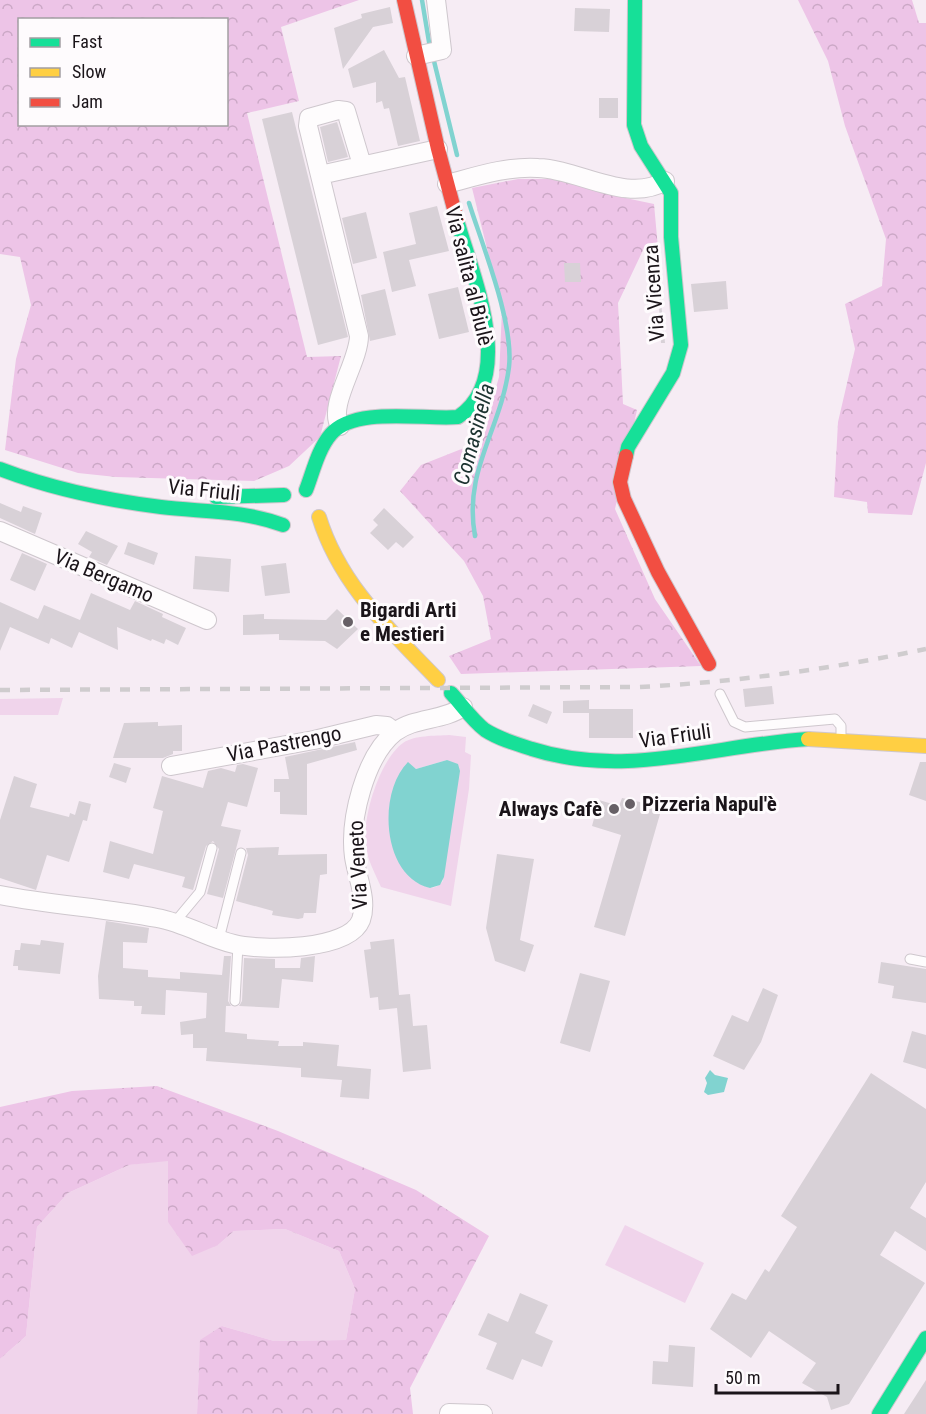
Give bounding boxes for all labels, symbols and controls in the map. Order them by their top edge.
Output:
legend [18,18,228,126]
text: Fast [72,31,103,52]
text: Slow [72,61,107,82]
text: Jam [72,91,103,112]
street label: Via salita al Biulè [440,204,498,348]
street label: Via Vicenza [639,244,669,342]
water label: Comasinella [448,380,500,488]
street label: Via Friuli [167,474,241,506]
street label: Via Bergamo [51,544,157,608]
place label: Bigardi Arti e Mestieri [360,598,457,646]
marker: Bigardi Arti e Mestieri [341,615,355,629]
street label: Via Friuli [638,719,712,753]
street label: Via Pastrengo [225,721,343,767]
place label: Pizzeria Napul'è [642,792,777,816]
place label: Always Cafè [499,797,602,821]
marker: Pizzeria Napul'è [623,797,637,811]
marker: Always Cafè [607,802,621,816]
street label: Via Veneto [344,820,372,910]
scale bar [716,1357,838,1395]
text: 50 m [725,1367,760,1388]

